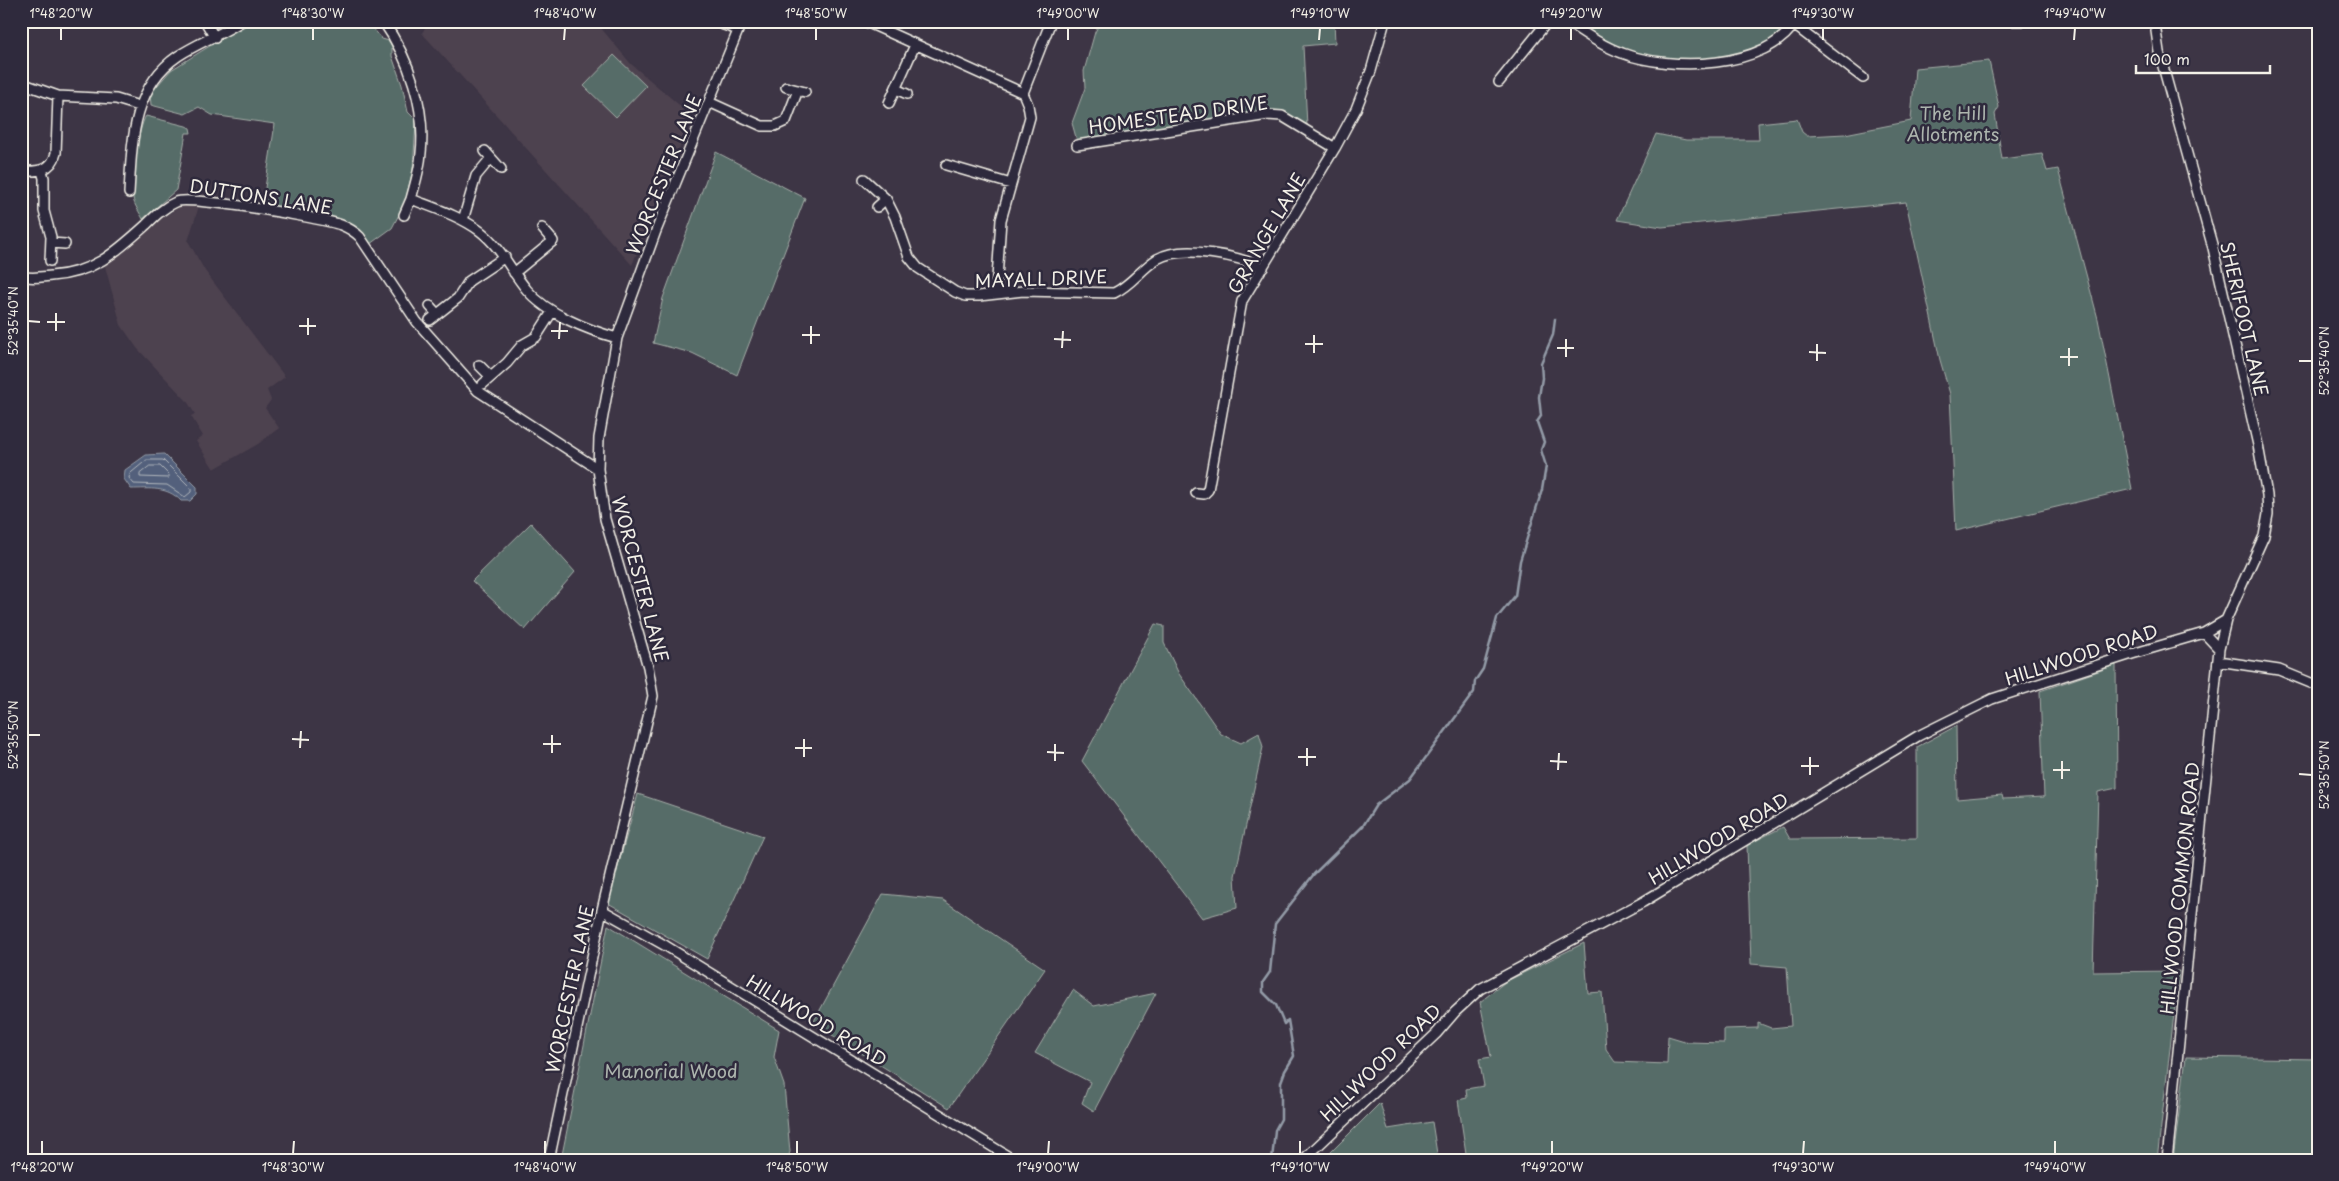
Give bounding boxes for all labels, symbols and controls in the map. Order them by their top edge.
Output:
text: 1°48'20"W [29,4,93,22]
text: 1°48'30"W [282,4,345,22]
text: 1°48'40"W [534,4,597,22]
text: 1°48'50"W [785,4,848,22]
text: 1°49'00"W [1037,4,1100,22]
text: 1°49'10"W [1290,4,1350,22]
text: 1°49'20"W [1540,4,1603,22]
text: 1°49'30"W [1792,4,1855,22]
text: 1°49'40"W [2044,4,2107,22]
scale bar [2136,42,2270,74]
text: 100 m [2144,47,2190,70]
street label: HOMESTEAD DRIVE [1087,88,1269,140]
street label: WORCESTER LANE [618,90,708,258]
park label: The Hill Allotments [1907,99,1999,147]
street label: GRANGE LANE [1220,167,1312,299]
street label: DUTTONS LANE [188,171,334,221]
street label: SHERIFOOT LANE [2214,239,2276,399]
street label: MAYALL DRIVE [974,262,1108,294]
text: 52°35'40"N [4,286,22,356]
text: 52°35'40"N [2315,326,2333,396]
street label: WORCESTER LANE [606,493,676,665]
street label: HILLWOOD ROAD [2001,616,2161,692]
text: 52°35'50"N [4,700,22,770]
text: 52°35'50"N [2315,740,2333,810]
street label: HILLWOOD COMMON ROAD [2152,760,2206,1016]
street label: HILLWOOD ROAD [1643,785,1793,891]
street label: WORCESTER LANE [538,902,600,1076]
street label: HILLWOOD ROAD [742,967,892,1073]
street label: HILLWOOD ROAD [1313,997,1447,1127]
park label: Manorial Wood [604,1057,738,1084]
text: 1°48'20"W [10,1158,74,1176]
text: 1°48'30"W [262,1158,325,1176]
text: 1°48'40"W [514,1158,577,1176]
text: 1°48'50"W [766,1158,829,1176]
text: 1°49'00"W [1017,1158,1080,1176]
text: 1°49'10"W [1270,1158,1330,1176]
text: 1°49'20"W [1521,1158,1584,1176]
text: 1°49'30"W [1772,1158,1835,1176]
text: 1°49'40"W [2024,1158,2087,1176]

